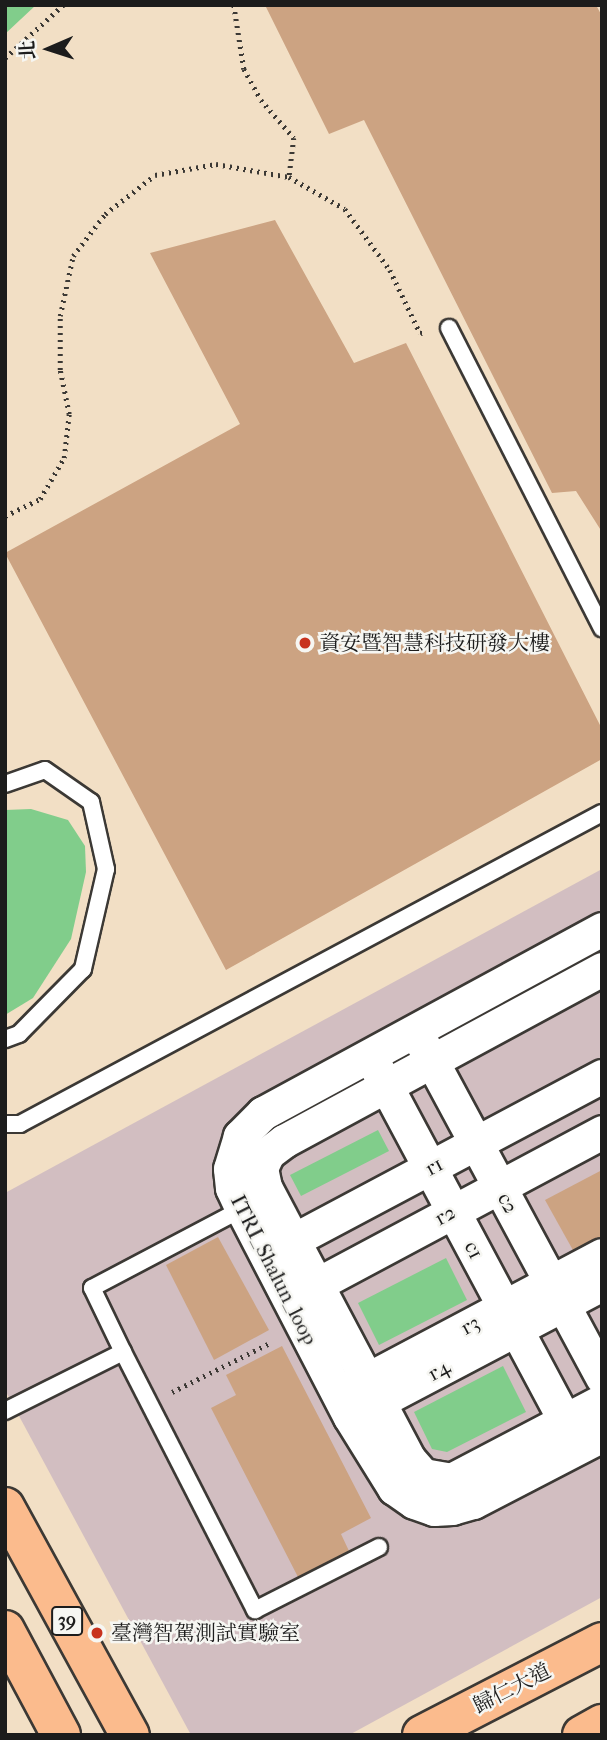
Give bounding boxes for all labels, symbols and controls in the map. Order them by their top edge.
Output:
north arrow [14,14,84,84]
text: 北 [17,40,40,60]
place label: 資安暨智慧科技研發大樓 [319,630,550,656]
marker: 資安暨智慧科技研發大樓 [297,635,313,651]
street label: r1 [421,1151,447,1181]
street label: c2 [492,1188,524,1218]
street label: ITRI_Shalun_loop [225,1191,323,1349]
street label: r2 [430,1199,460,1231]
street label: c1 [459,1237,489,1263]
street label: r3 [456,1310,484,1340]
street label: r4 [424,1354,454,1386]
road number: 39 [50,1606,84,1637]
place label: 臺灣智駕測試實驗室 [111,1620,300,1646]
marker: 臺灣智駕測試實驗室 [89,1625,105,1641]
street label: 歸仁大道 [469,1658,555,1718]

